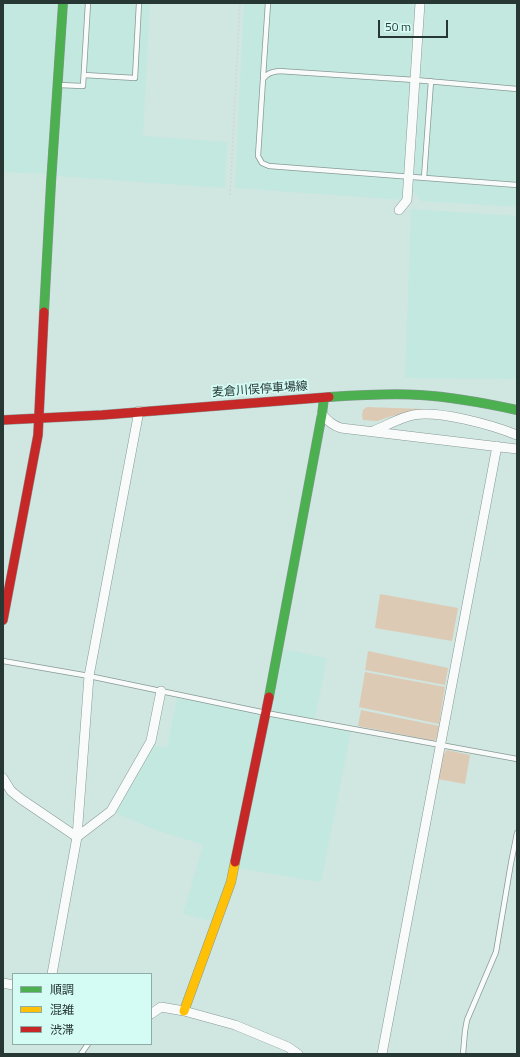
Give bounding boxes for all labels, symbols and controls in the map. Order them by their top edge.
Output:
scale bar [380,12,450,38]
text: 50 m [385,17,411,36]
street label: 麦倉川俣停車場線 [212,379,308,401]
legend [12,973,152,1045]
text: 順調 [50,980,74,999]
text: 混雑 [50,1000,74,1019]
text: 渋滞 [50,1020,74,1039]

